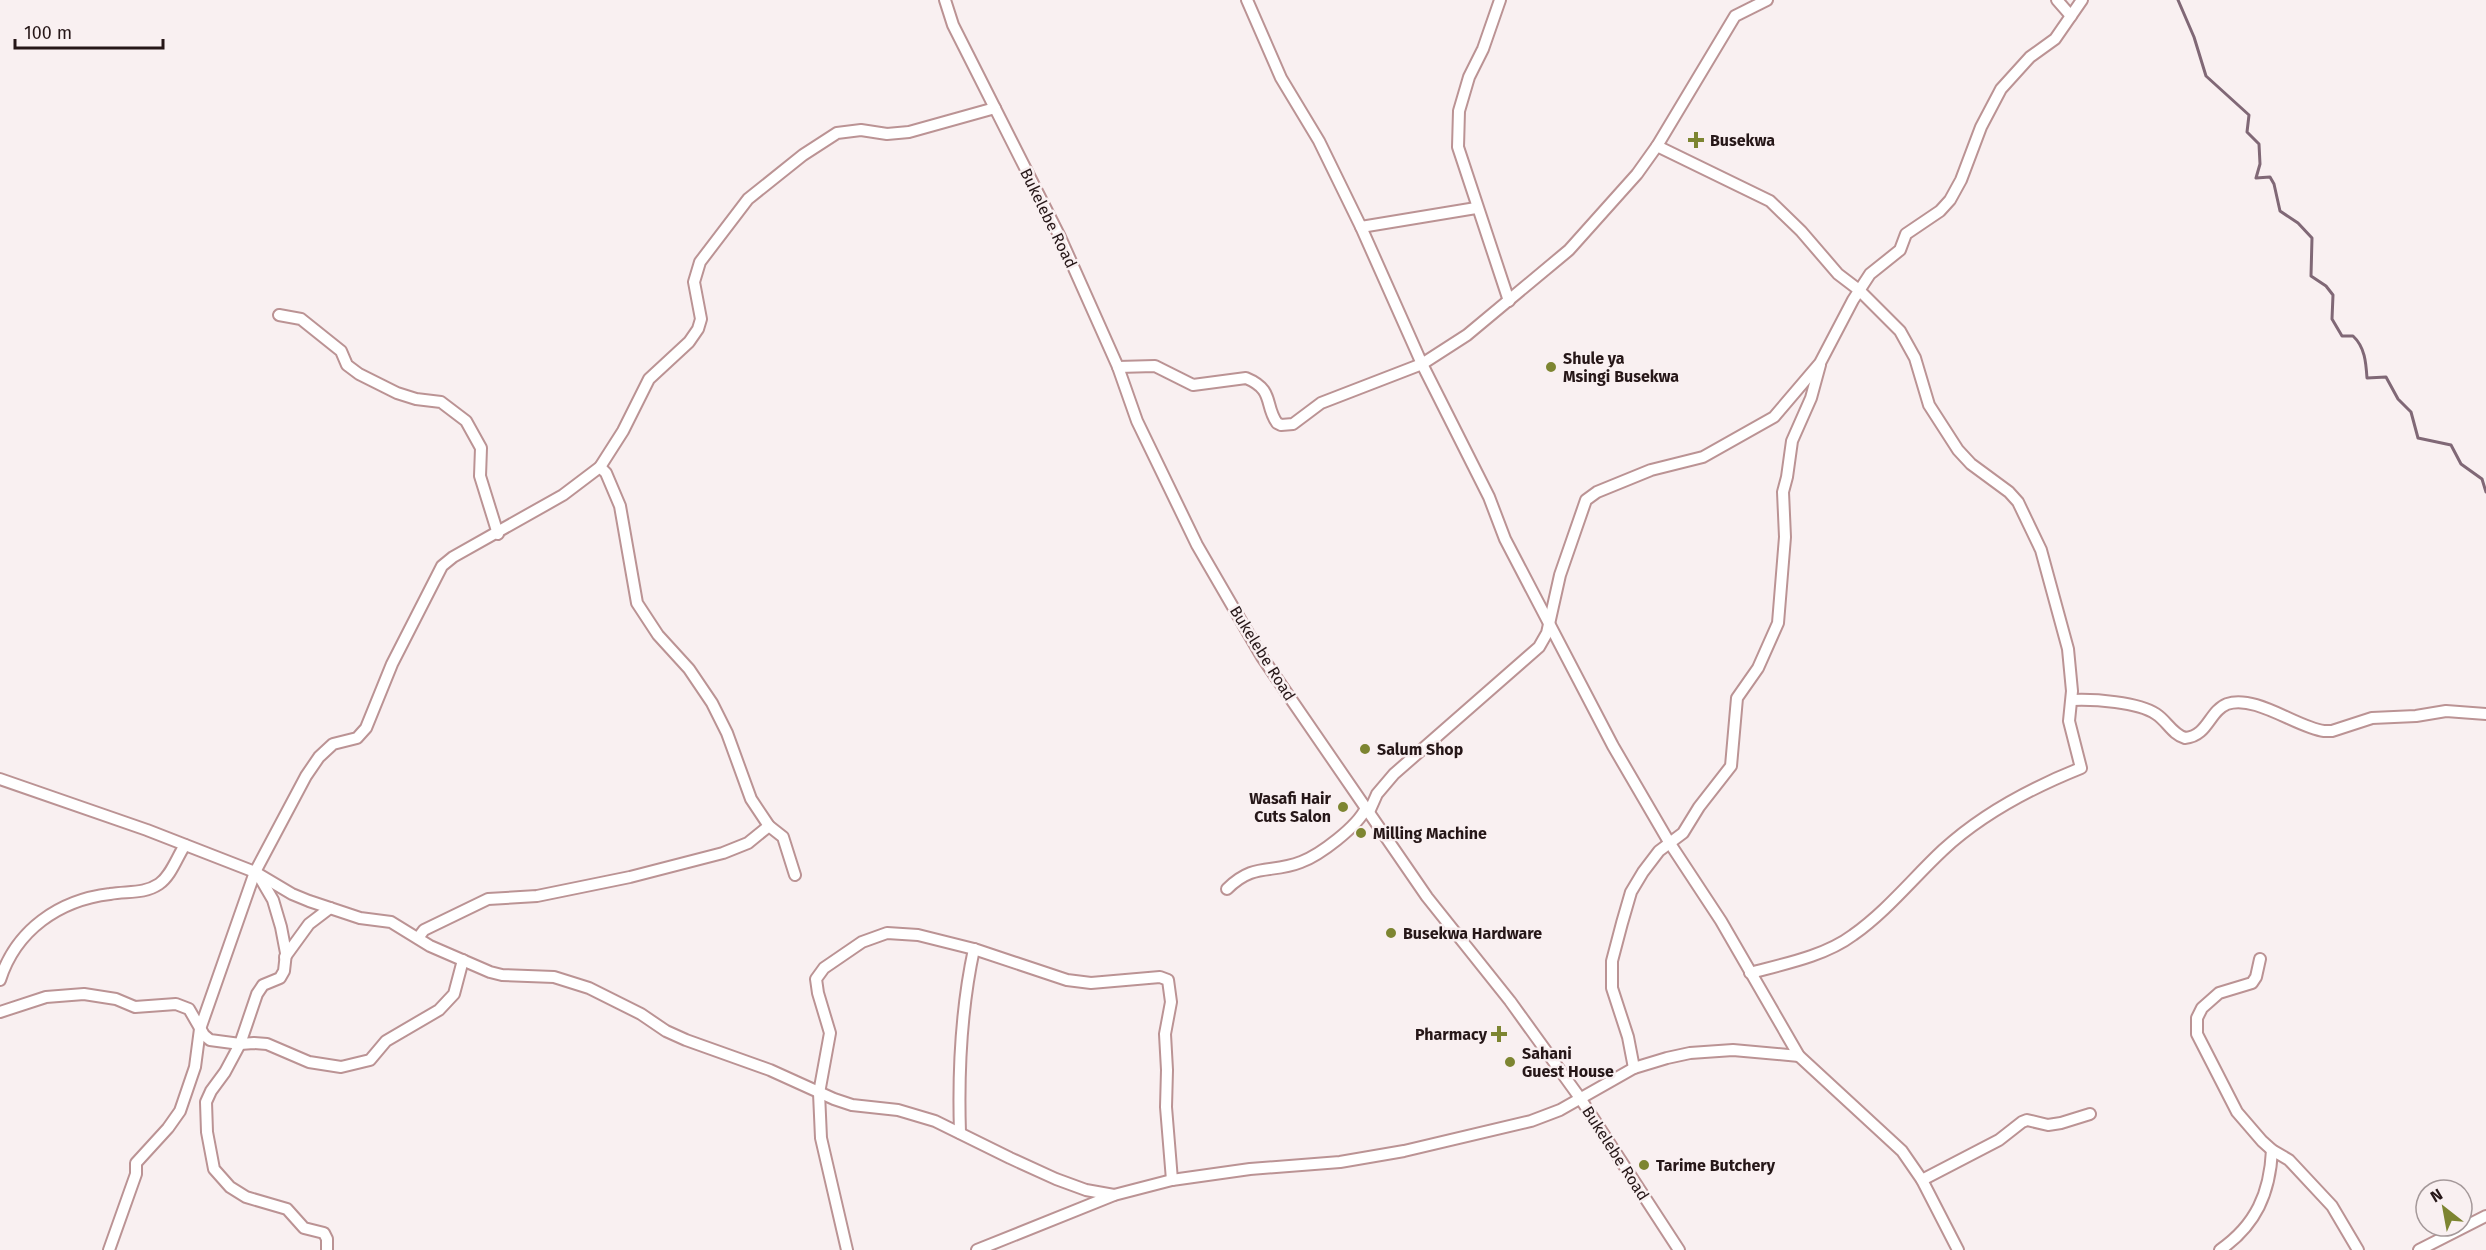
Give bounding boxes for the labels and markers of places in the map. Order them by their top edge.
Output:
marker: Busekwa [1687,131,1705,149]
place label: Busekwa [1710,131,1775,150]
place label: Shule ya Msingi Busekwa [1563,349,1679,386]
marker: Shule ya Msingi Busekwa [1544,360,1558,374]
place label: Salum Shop [1377,740,1463,759]
marker: Salum Shop [1358,742,1372,756]
place label: Wasafi Hair Cuts Salon [1249,789,1332,826]
marker: Wasafi Hair Cuts Salon [1336,800,1350,814]
place label: Milling Machine [1373,824,1487,843]
marker: Milling Machine [1354,826,1368,840]
place label: Busekwa Hardware [1403,924,1542,943]
marker: Busekwa Hardware [1384,926,1398,940]
place label: Pharmacy [1415,1025,1488,1044]
marker: Pharmacy [1492,1027,1506,1041]
place label: Sahani Guest House [1522,1044,1614,1081]
marker: Sahani Guest House [1503,1055,1517,1069]
place label: Tarime Butchery [1656,1156,1776,1175]
marker: Tarime Butchery [1637,1158,1651,1172]

